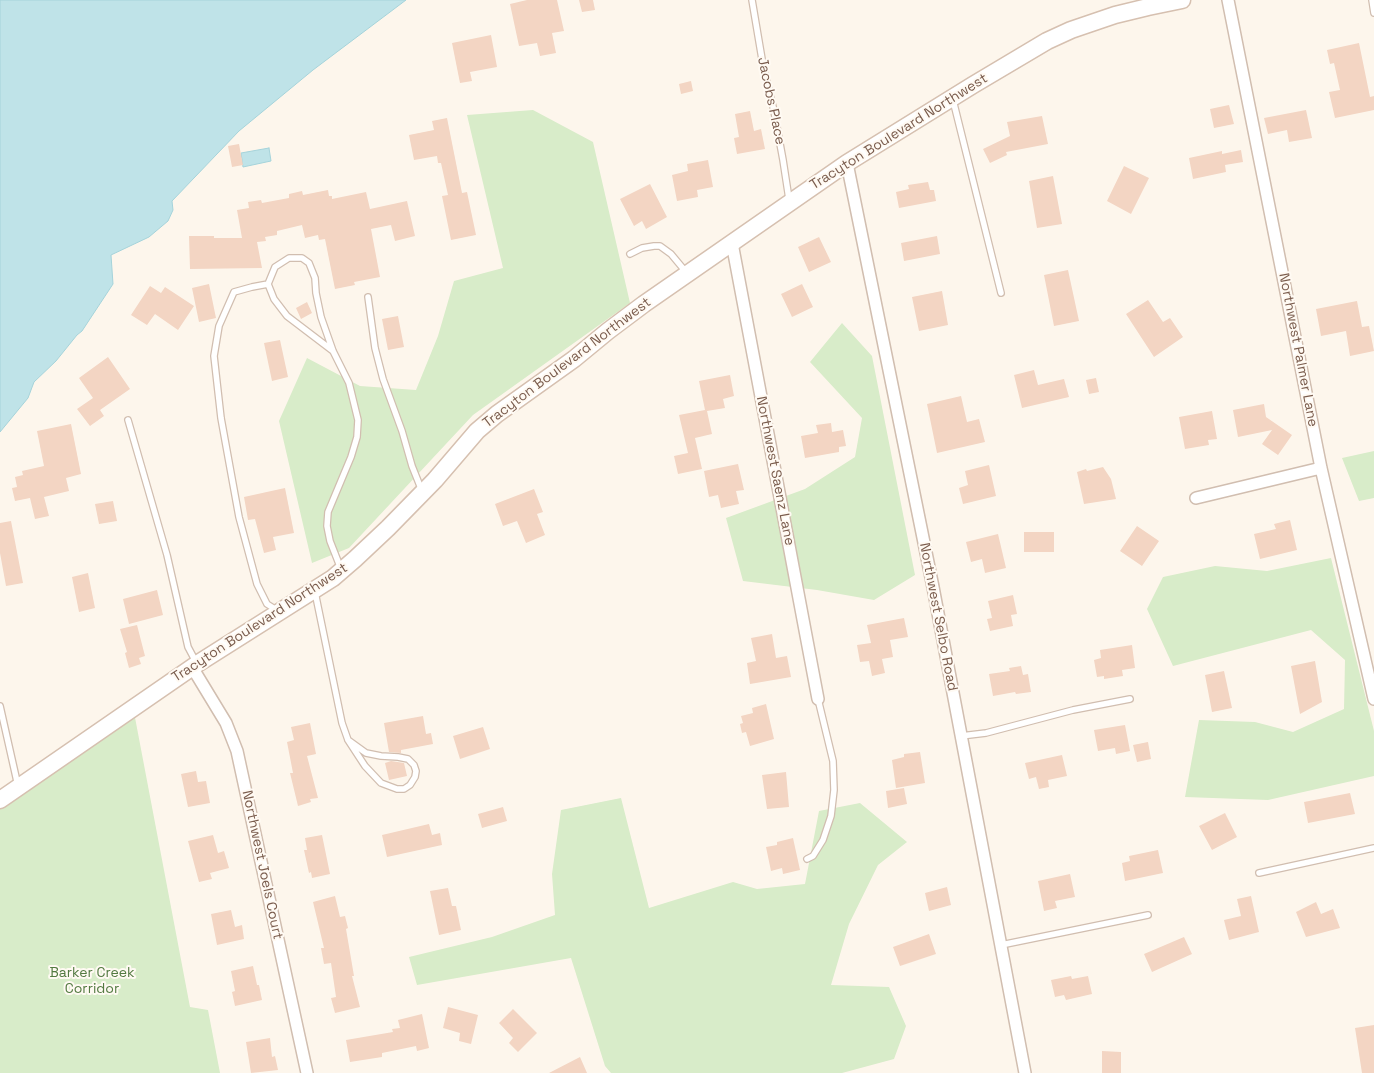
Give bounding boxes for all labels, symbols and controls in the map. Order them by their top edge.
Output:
street label: Jacobs Place [754,56,788,146]
street label: Tracyton Boulevard Northwest [807,70,991,194]
street label: Northwest Palmer Lane [1275,272,1321,428]
street label: Tracyton Boulevard Northwest [480,294,654,432]
street label: Northwest Saenz Lane [752,395,798,547]
street label: Northwest Selbo Road [915,541,961,693]
street label: Tracyton Boulevard Northwest [169,560,351,686]
street label: Northwest Joels Court [238,789,286,941]
park label: Barker Creek Corridor [49,965,135,998]

